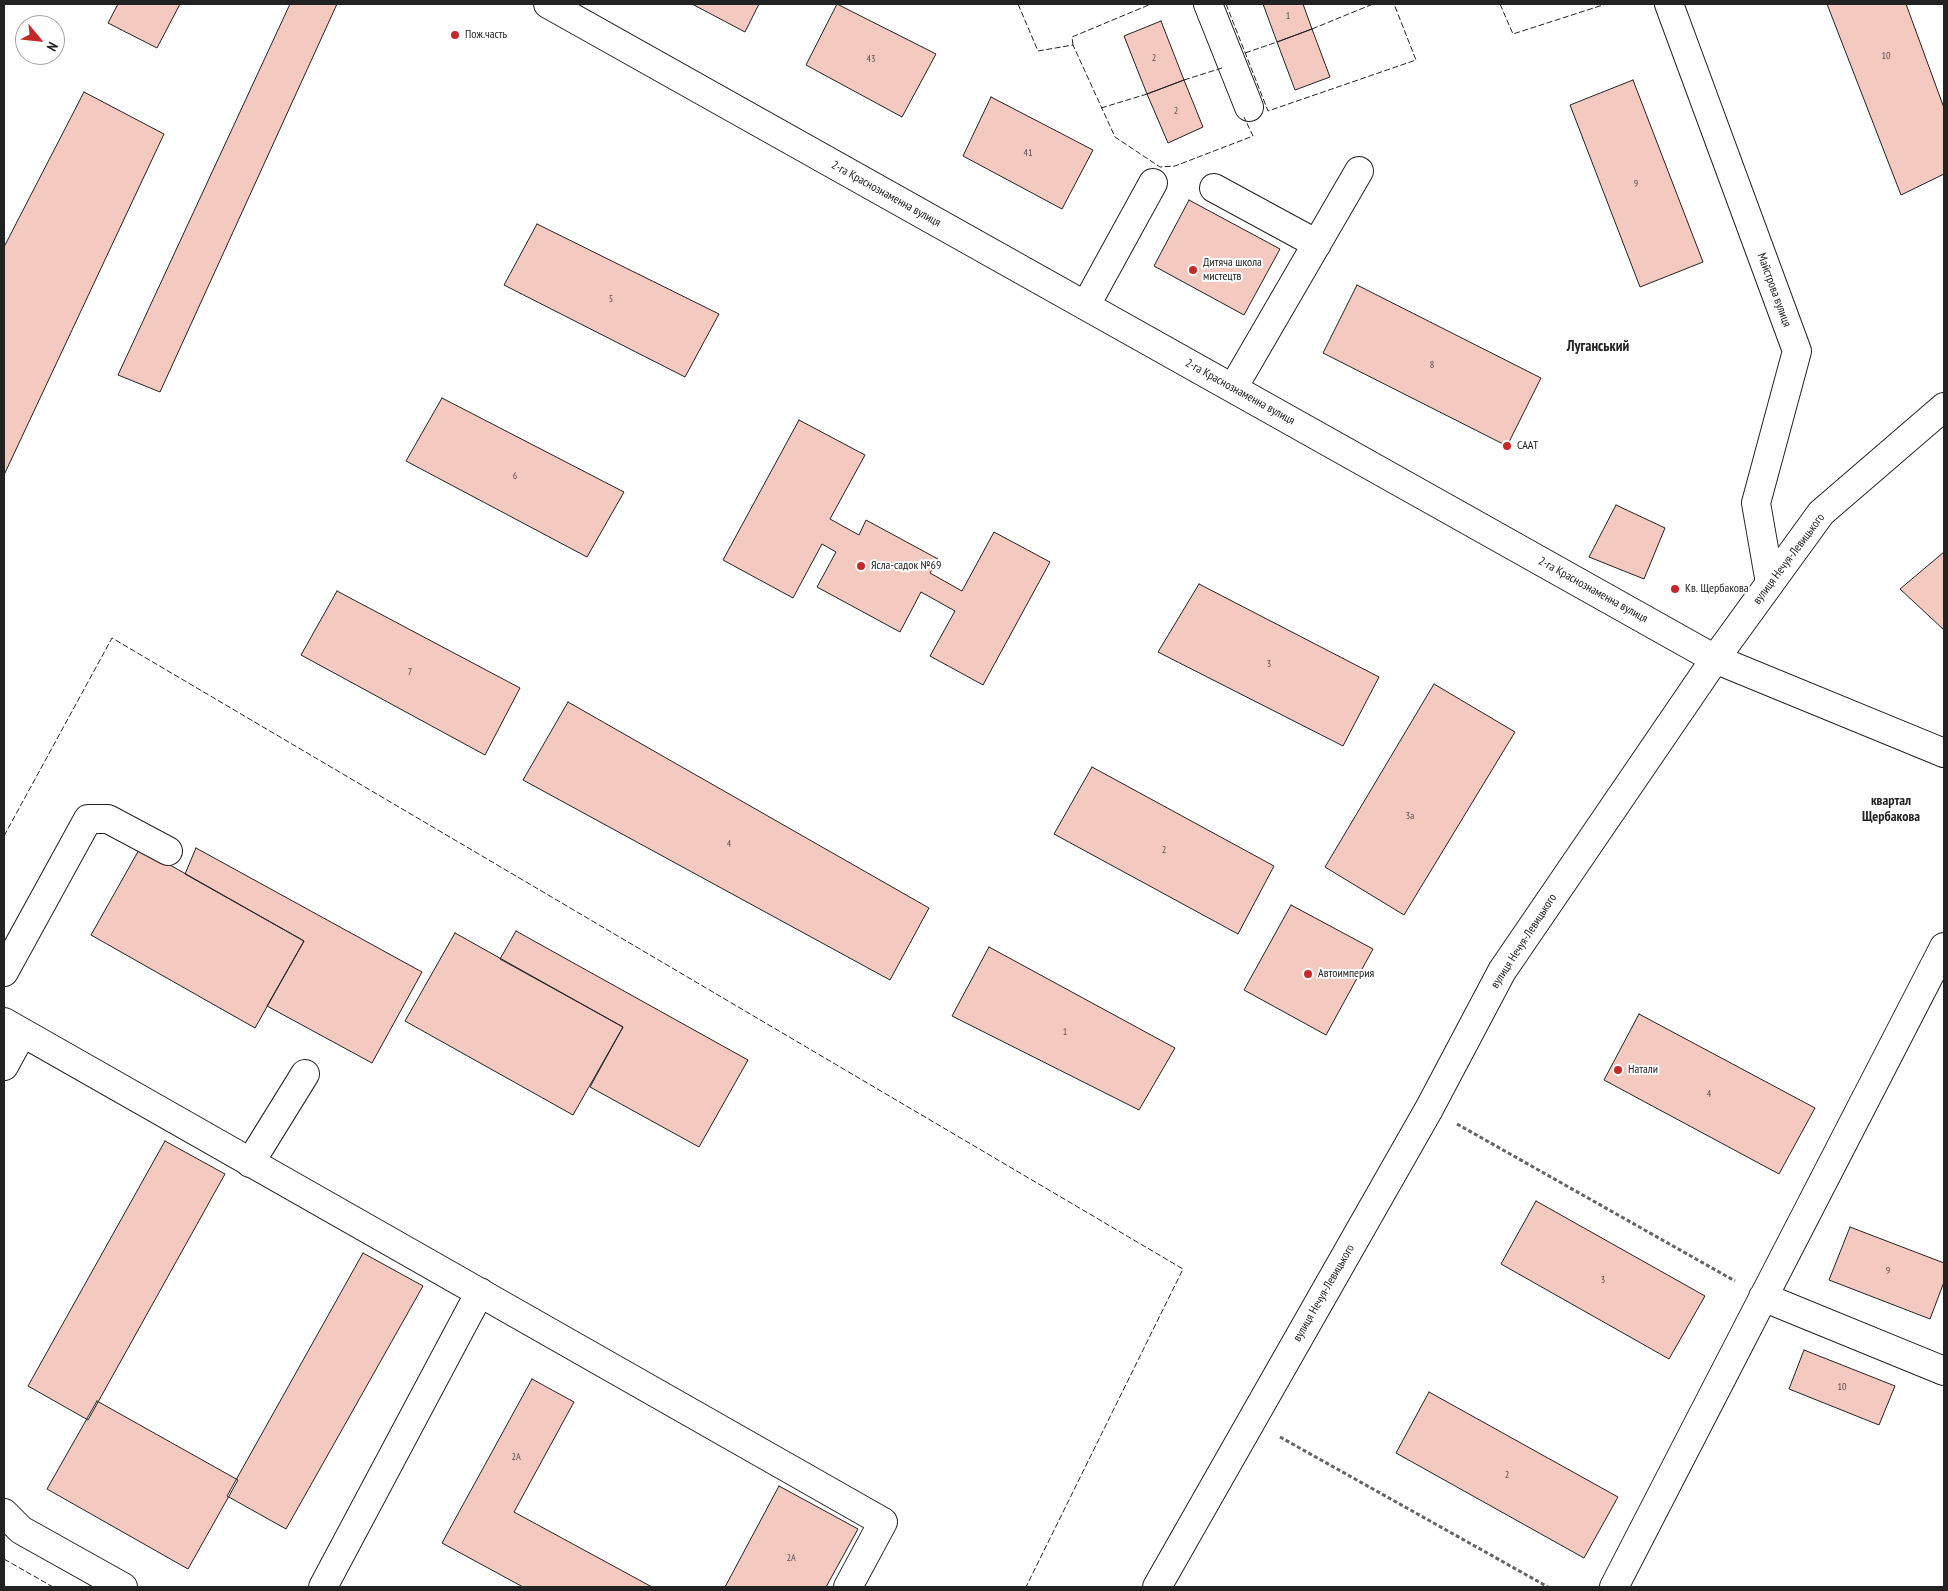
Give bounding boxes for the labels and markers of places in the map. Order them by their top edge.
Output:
place label: Пож.часть [465,28,507,42]
marker: Пож.часть [449,29,461,41]
place label: Дитяча школа мистецтв [1203,256,1262,284]
marker: Дитяча школа мистецтв [1187,264,1199,276]
place label: СААТ [1517,439,1538,453]
marker: СААТ [1501,440,1513,452]
place label: Ясла-садок №69 [871,559,941,573]
marker: Ясла-садок №69 [855,560,867,572]
place label: Кв. Щербакова [1685,582,1749,596]
marker: Кв. Щербакова [1669,583,1681,595]
place label: Автоимперия [1318,967,1374,981]
marker: Автоимперия [1302,968,1314,980]
place label: Натали [1628,1063,1658,1077]
marker: Натали [1612,1064,1624,1076]

